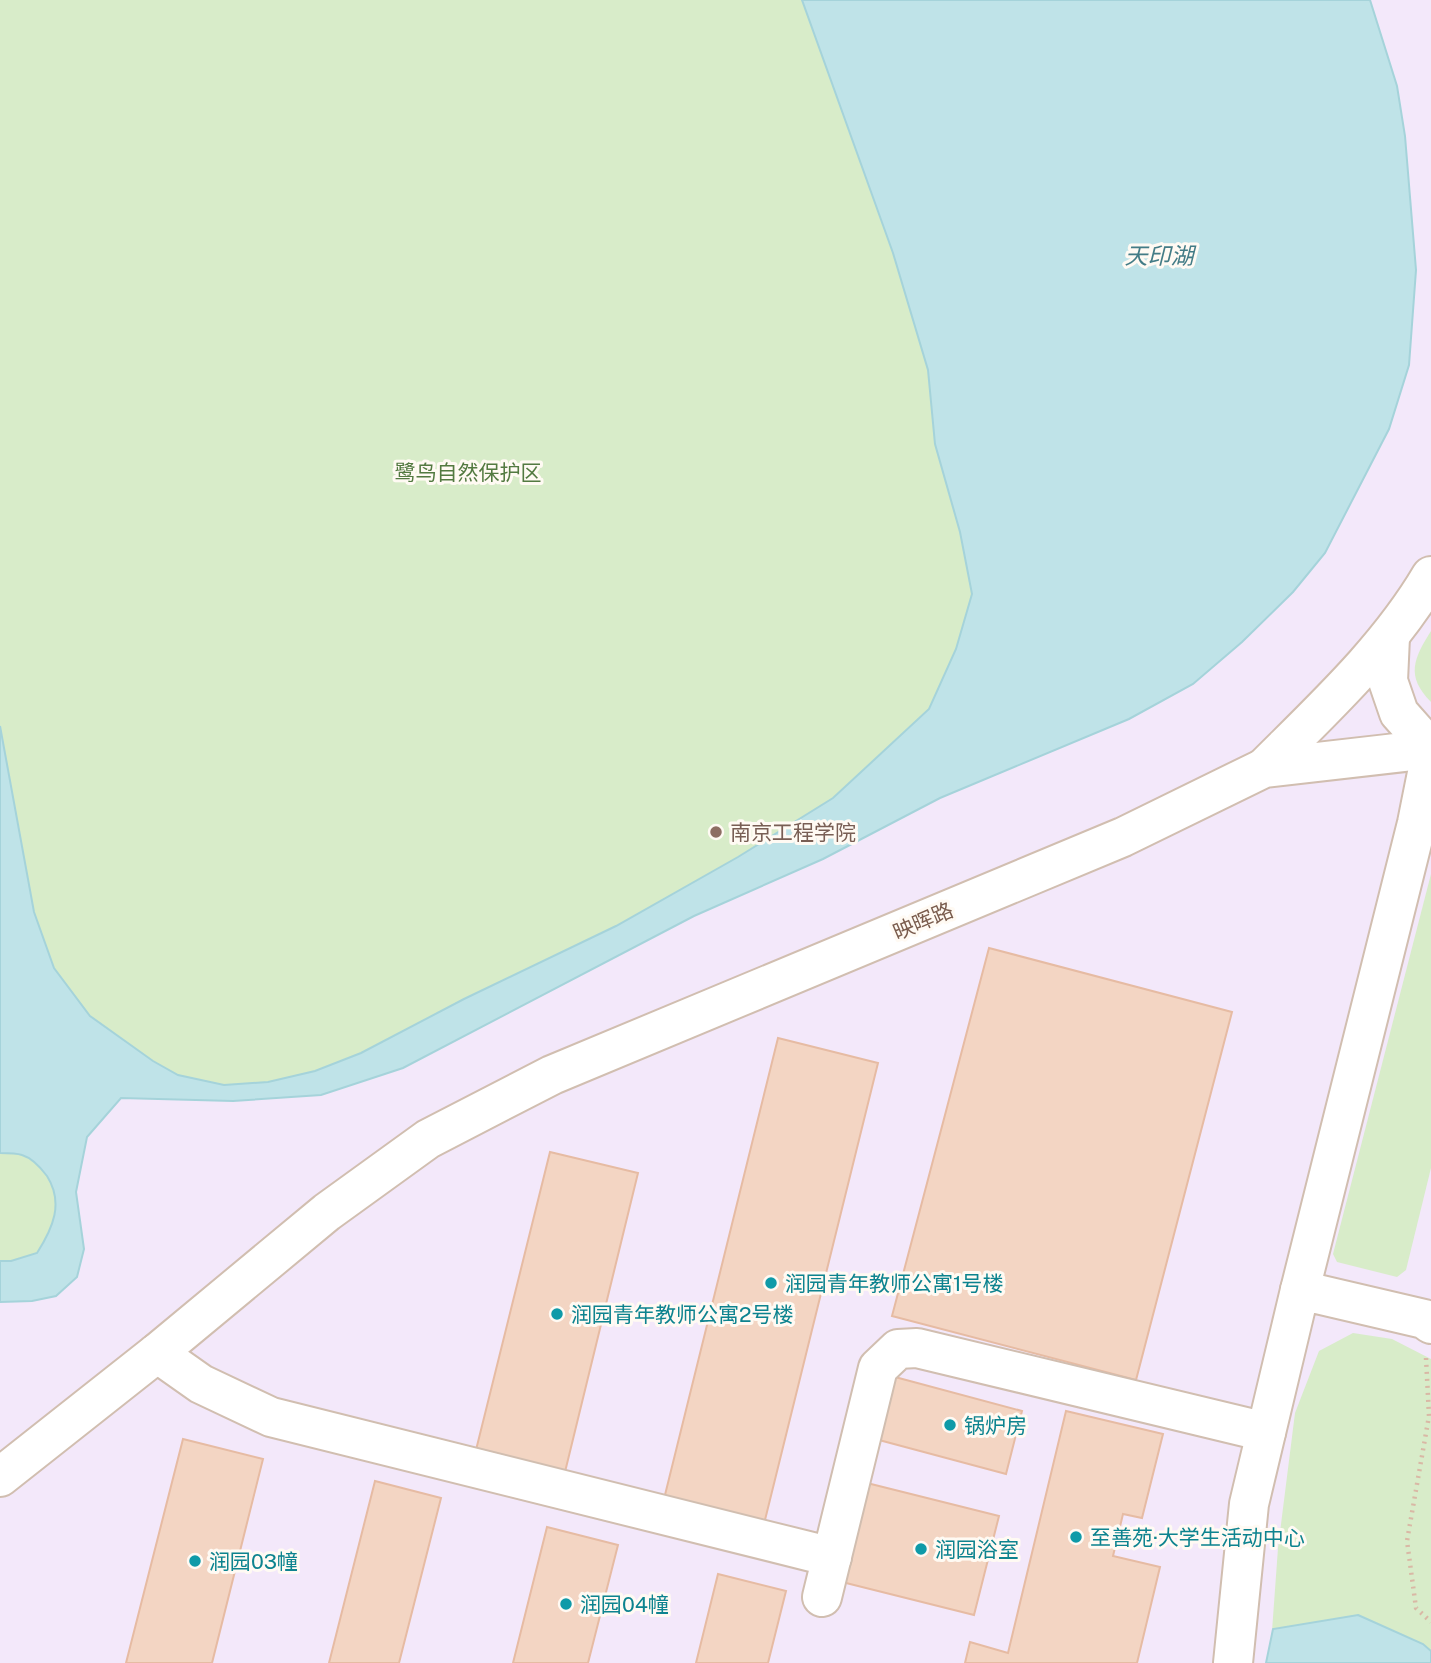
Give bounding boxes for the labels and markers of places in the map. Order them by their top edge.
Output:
place label: 南京工程学院 [730,820,856,845]
marker: 南京工程学院 [708,824,724,840]
place label: 润园青年教师公寓1号楼 [785,1271,1004,1296]
marker: 润园青年教师公寓1号楼 [763,1275,779,1291]
place label: 润园青年教师公寓2号楼 [571,1302,794,1327]
marker: 润园青年教师公寓2号楼 [549,1306,565,1322]
place label: 锅炉房 [964,1413,1027,1438]
marker: 锅炉房 [942,1417,958,1433]
place label: 至善苑·大学生活动中心 [1090,1525,1305,1550]
marker: 至善苑·大学生活动中心 [1068,1529,1084,1545]
place label: 润园浴室 [935,1537,1019,1562]
marker: 润园浴室 [913,1541,929,1557]
place label: 润园03幢 [209,1549,298,1574]
marker: 润园03幢 [187,1553,203,1569]
place label: 润园04幢 [580,1592,669,1617]
marker: 润园04幢 [558,1596,574,1612]

